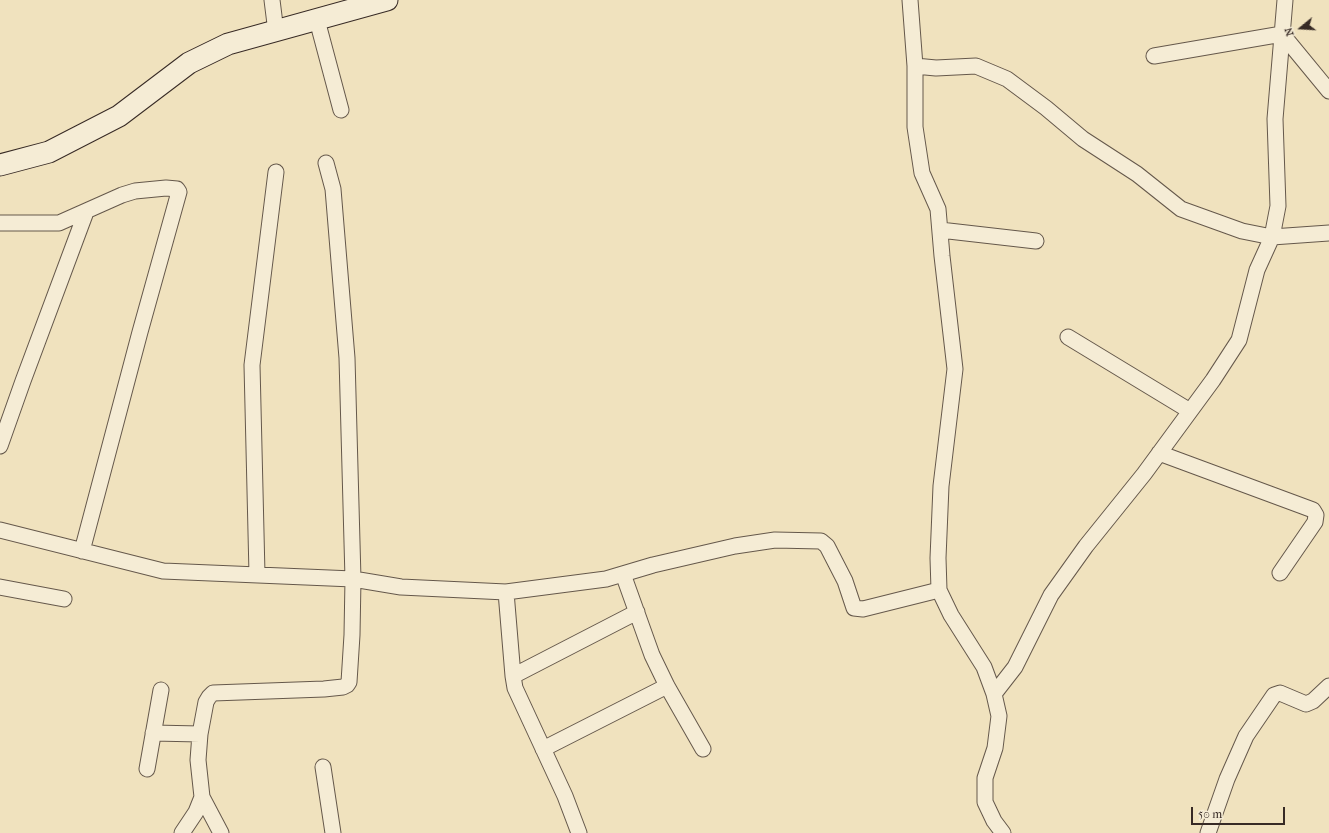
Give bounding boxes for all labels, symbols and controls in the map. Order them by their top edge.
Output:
north arrow [1281,8,1321,48]
text: N [1282,26,1297,38]
scale bar [1193,799,1287,825]
text: 50 m [1198,807,1222,821]

